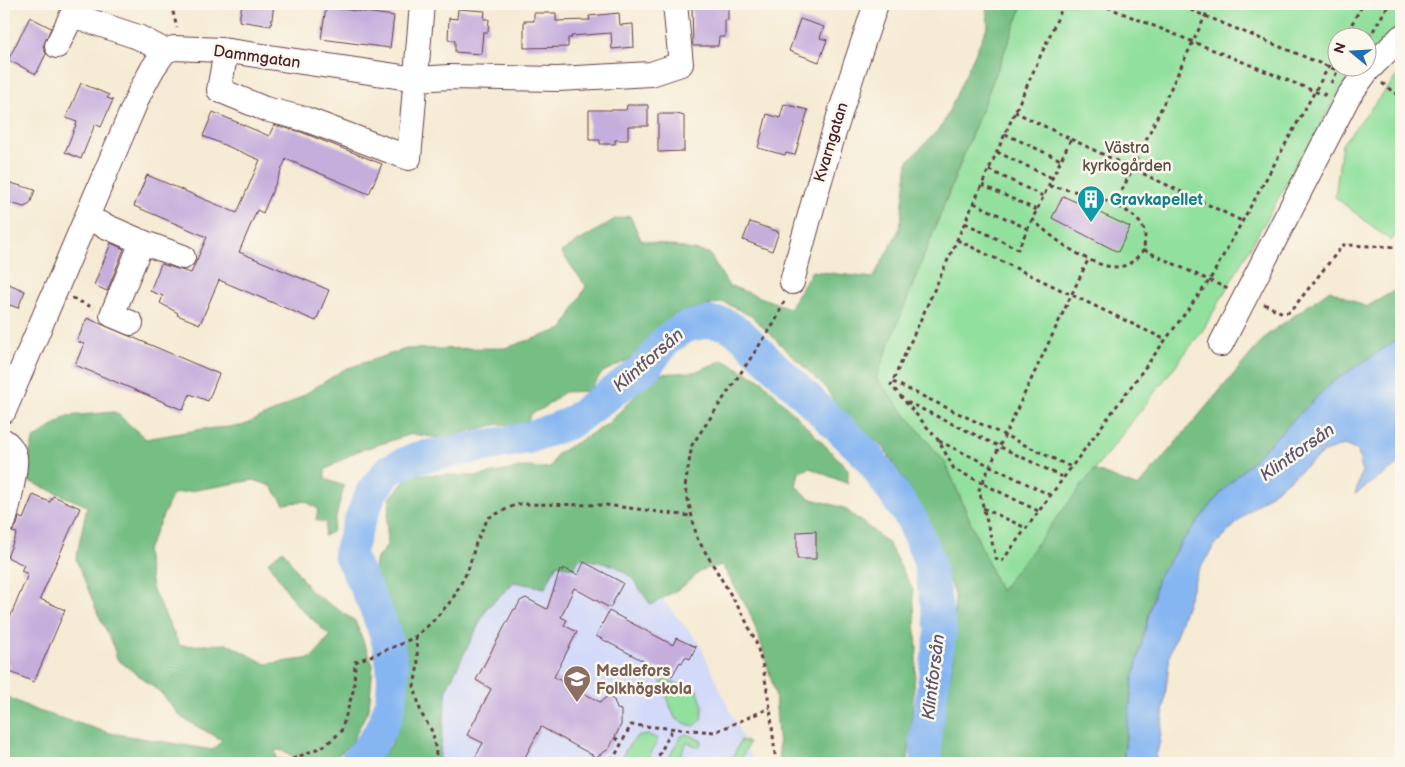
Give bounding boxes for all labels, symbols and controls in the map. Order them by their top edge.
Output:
north arrow [1328,28,1378,78]
text: N [1330,41,1350,56]
street label: Dammgatan [212,42,302,73]
street label: Kvarngatan [810,100,853,185]
park label: Västra kyrkogården [1082,139,1172,176]
building icon: Gravkapellet [1076,184,1106,223]
place label: Gravkapellet [1110,191,1203,210]
water label: Klintforsån [609,324,688,397]
water label: Klintforsån [1256,419,1339,486]
water label: Klintforsån [918,633,949,721]
place label: Medlefors Folkhögskola [596,662,692,699]
school or university icon: Medlefors Folkhögskola [562,664,592,703]

